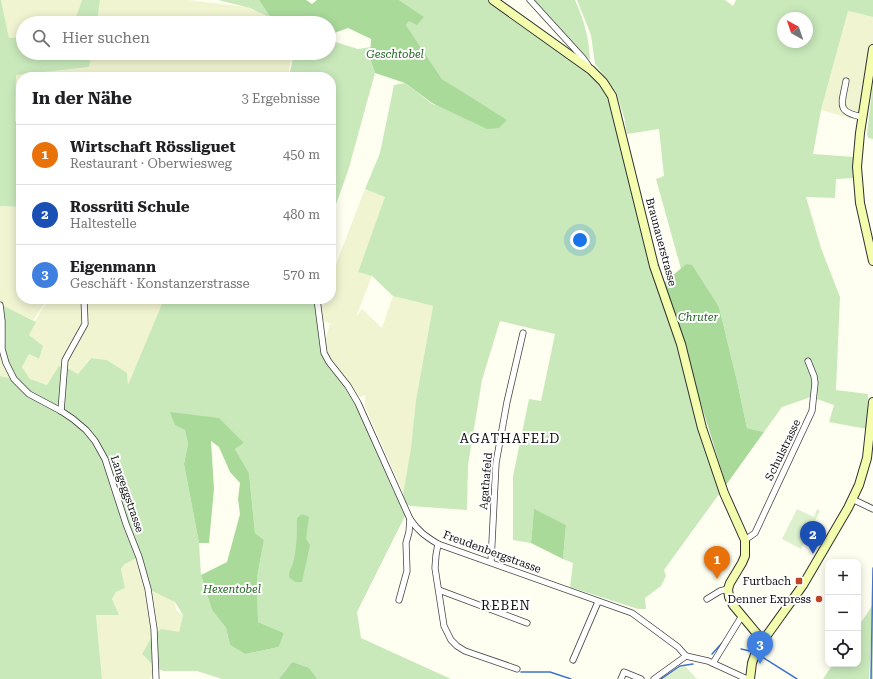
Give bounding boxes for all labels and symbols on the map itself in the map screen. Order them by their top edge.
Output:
north arrow [777,12,813,48]
park label: Geschtobel [366,48,424,61]
street label: Braunauerstrasse [643,196,679,288]
your location [570,230,590,250]
park label: Chruter [678,311,718,324]
street label: Schulstrasse [763,417,803,483]
district label: AGATHAFELD [460,431,560,446]
street label: Agathafeld [477,452,495,510]
street label: Langeggstrasse [108,454,146,534]
pin: 2 [800,521,826,554]
street label: Freudenbergstrasse [441,528,543,576]
pin: 1 [704,546,730,579]
place label: Furtbach [743,575,791,588]
marker: Furtbach [794,576,804,586]
park label: Hexentobel [202,583,261,596]
place label: Denner Express [727,593,811,606]
marker: Denner Express [814,594,824,604]
district label: REBEN [481,598,531,613]
pin: 3 [747,631,773,664]

